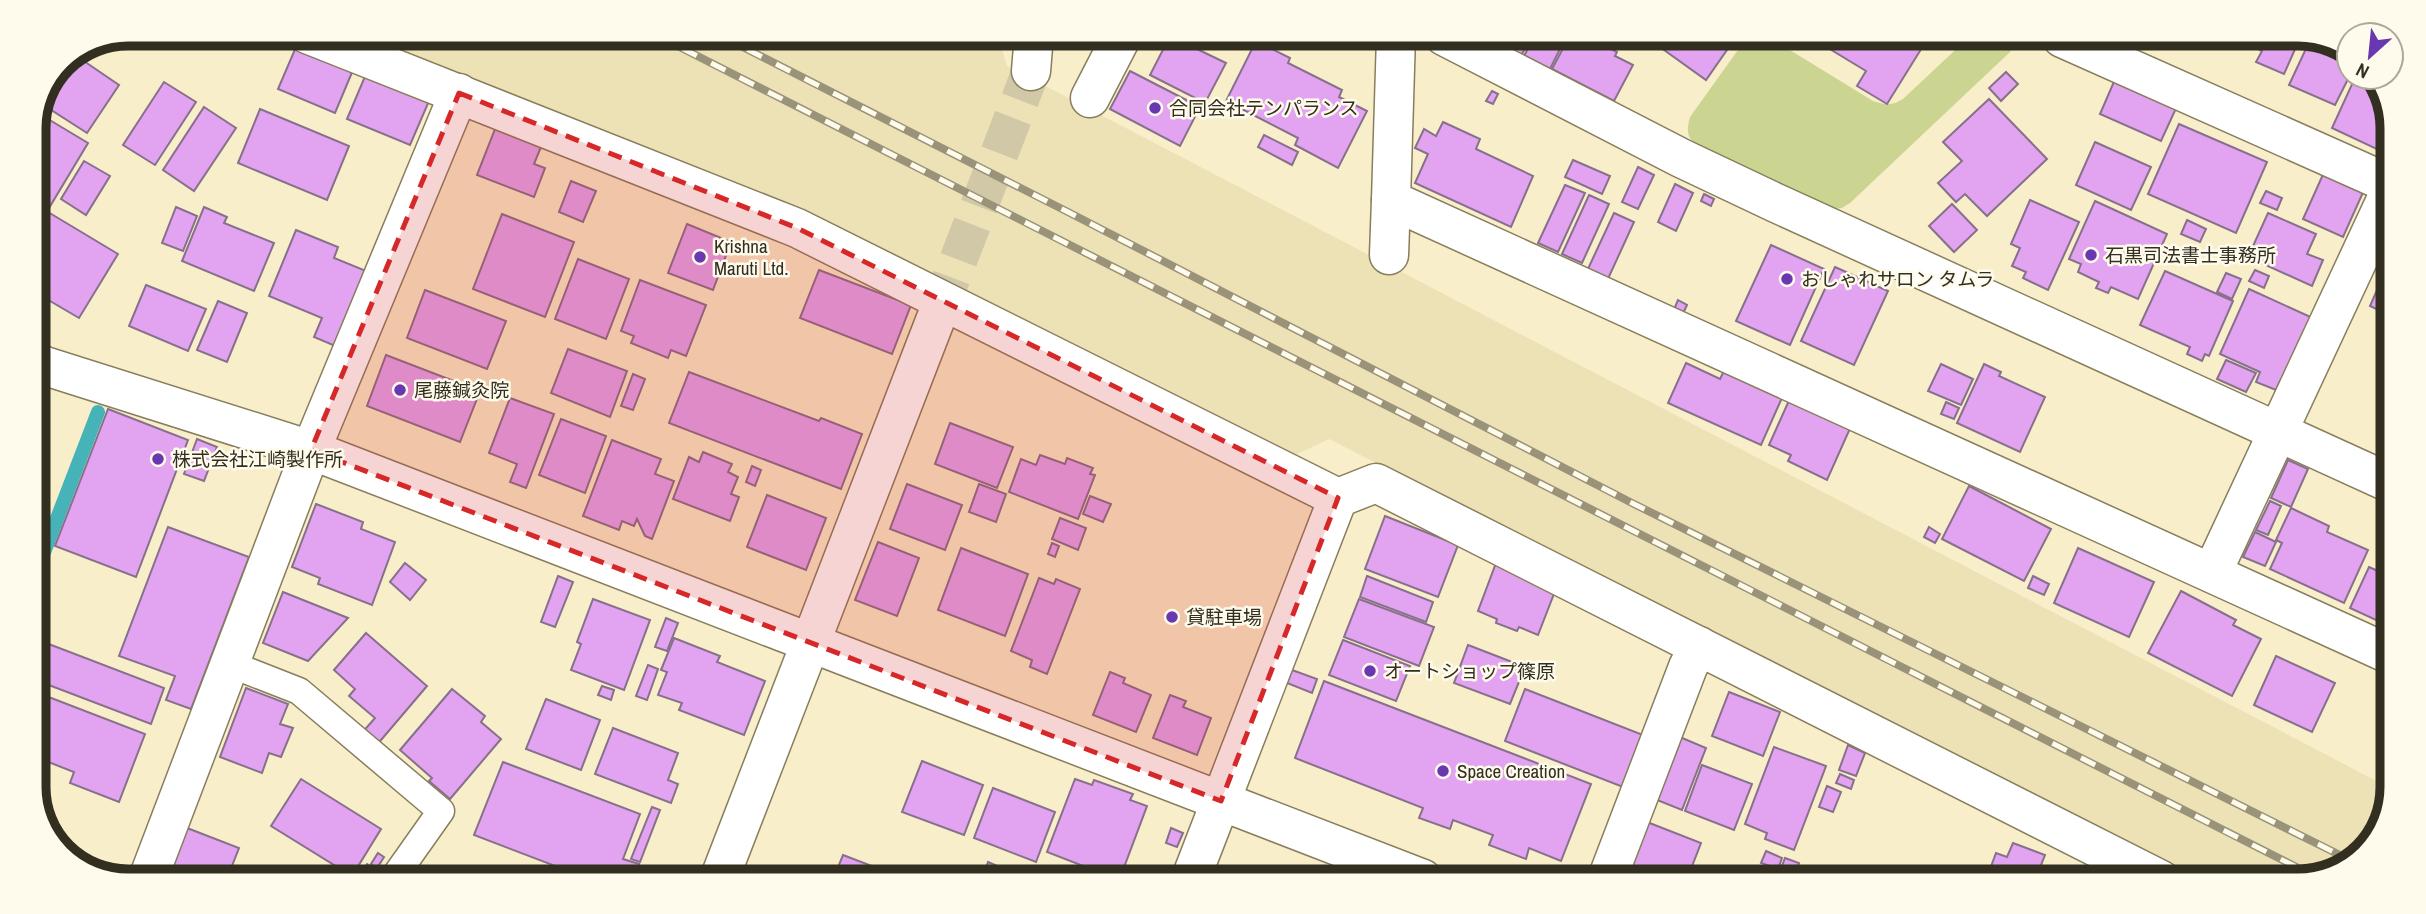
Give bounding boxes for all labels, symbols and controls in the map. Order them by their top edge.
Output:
north arrow [2335,21,2405,91]
text: N [2351,57,2373,85]
place label: 合同会社テンパランス [1169,95,1359,121]
marker: 合同会社テンパランス [1147,100,1163,116]
place label: Krishna Maruti Ltd. [714,233,788,281]
place label: 石黒司法書士事務所 [2105,242,2276,268]
marker: 石黒司法書士事務所 [2083,247,2099,263]
marker: Krishna Maruti Ltd. [692,249,708,265]
place label: おしゃれサロン タムラ [1801,266,1994,292]
marker: おしゃれサロン タムラ [1779,271,1795,287]
place label: 尾藤鍼灸院 [414,377,509,403]
marker: 尾藤鍼灸院 [392,382,408,398]
place label: 株式会社江崎製作所 [172,446,343,472]
marker: 株式会社江崎製作所 [150,451,166,467]
place label: 貸駐車場 [1186,604,1262,630]
marker: 貸駐車場 [1164,609,1180,625]
place label: オートショップ篠原 [1384,658,1555,684]
marker: オートショップ篠原 [1362,663,1378,679]
place label: Space Creation [1457,758,1565,784]
marker: Space Creation [1435,763,1451,779]

